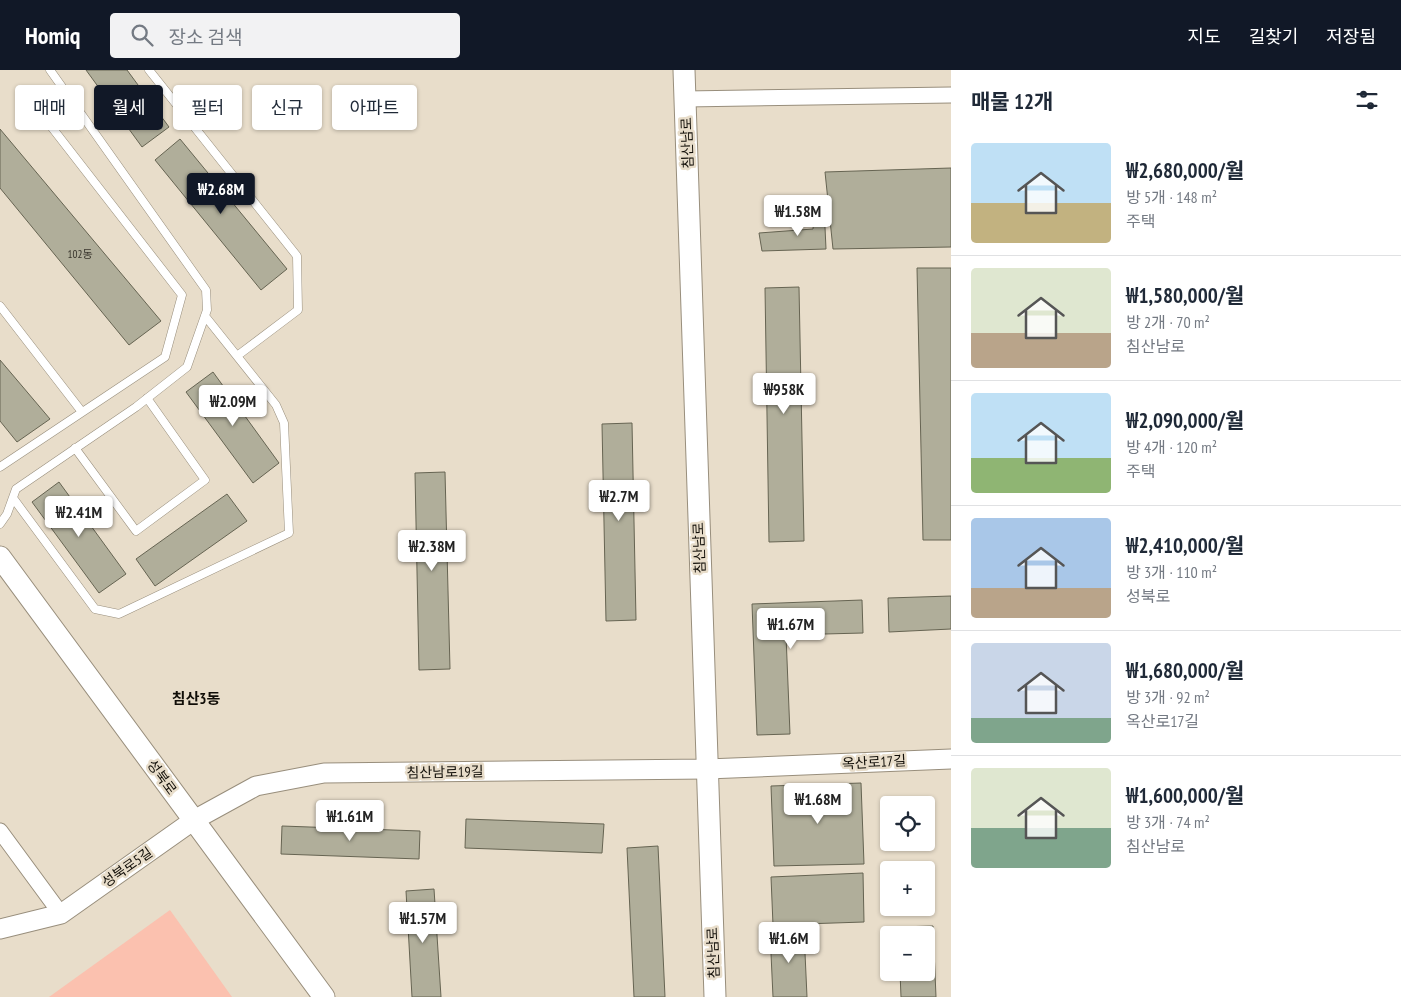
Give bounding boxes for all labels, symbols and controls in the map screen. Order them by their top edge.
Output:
search box [110,13,460,58]
text: Homiq [25,20,80,51]
icon: search [128,21,156,49]
text: 장소 검색 [168,25,242,49]
text: 지도 [1188,25,1221,48]
text: 길찾기 [1249,25,1298,48]
text: 저장됨 [1326,25,1376,48]
chip: 매매 [15,85,84,130]
chip: 월세 [94,85,163,130]
chip: 필터 [173,85,242,130]
chip: 신규 [252,85,322,130]
chip: 아파트 [332,85,417,130]
icon: filters [1353,86,1381,114]
text: 매물 12개 [971,88,1053,115]
street label: 침산남로 [677,117,697,169]
text: ₩2,680,000/월 [1126,157,1244,184]
icon: home [1011,163,1071,223]
pin: ₩2.68M [180,172,262,215]
text: ₩2.68M [198,179,244,199]
text: 방 5개 · 148 m² [1126,187,1217,207]
pin: ₩1.58M [757,194,839,237]
text: ₩1.58M [775,201,821,221]
text: 주택 [1126,211,1155,231]
house number: 102동 [68,247,92,261]
text: ₩1,580,000/월 [1126,282,1244,309]
icon: home [1011,288,1071,348]
text: 방 2개 · 70 m² [1126,312,1210,332]
text: 침산남로 [1126,336,1185,356]
pin: ₩958K [749,372,819,415]
text: ₩958K [764,379,804,399]
pin: ₩2.09M [192,384,274,427]
text: ₩2.09M [210,391,256,411]
text: ₩2,090,000/월 [1126,407,1244,434]
icon: home [1011,413,1071,473]
text: 방 4개 · 120 m² [1126,437,1217,457]
text: 주택 [1126,461,1155,481]
pin: ₩2.7M [584,480,654,522]
text: ₩2.7M [600,486,638,506]
pin: ₩2.41M [38,496,120,538]
text: ₩2.41M [56,502,102,522]
street label: 침산남로 [689,522,709,574]
pin: ₩2.38M [391,530,473,572]
text: ₩2,410,000/월 [1126,532,1244,559]
text: ₩2.38M [409,536,455,556]
icon: home [1011,538,1071,598]
text: 방 3개 · 110 m² [1126,562,1217,582]
text: 성북로 [1126,586,1170,606]
pin: ₩1.67M [750,608,832,650]
text: ₩1.67M [768,614,814,634]
text: ₩1,680,000/월 [1126,657,1244,684]
icon: home [1011,663,1071,723]
text: 방 3개 · 92 m² [1126,687,1210,707]
district label: 침산3동 [172,689,220,708]
text: 옥산로17길 [1126,711,1199,731]
street label: 옥산로17길 [842,751,906,773]
street label: 성북로 [143,756,181,798]
street label: 침산남로19길 [406,762,484,782]
pin: ₩1.68M [777,782,859,825]
text: ₩1,600,000/월 [1126,782,1244,809]
icon: home [1011,788,1071,848]
text: ₩1.68M [795,789,841,809]
map controls [880,796,935,981]
button: locate [880,796,935,851]
pin: ₩1.61M [309,800,391,842]
text: ₩1.61M [327,806,373,826]
text: 방 3개 · 74 m² [1126,812,1210,832]
text: 침산남로 [1126,836,1185,856]
street label: 성북로5길 [98,843,156,891]
button: + [880,861,935,916]
pin: ₩1.57M [382,902,464,944]
text: ₩1.57M [400,908,446,928]
pin: ₩1.6M [754,922,824,964]
button: − [880,926,935,981]
street label: 침산남로 [703,927,723,979]
text: ₩1.6M [770,928,808,948]

